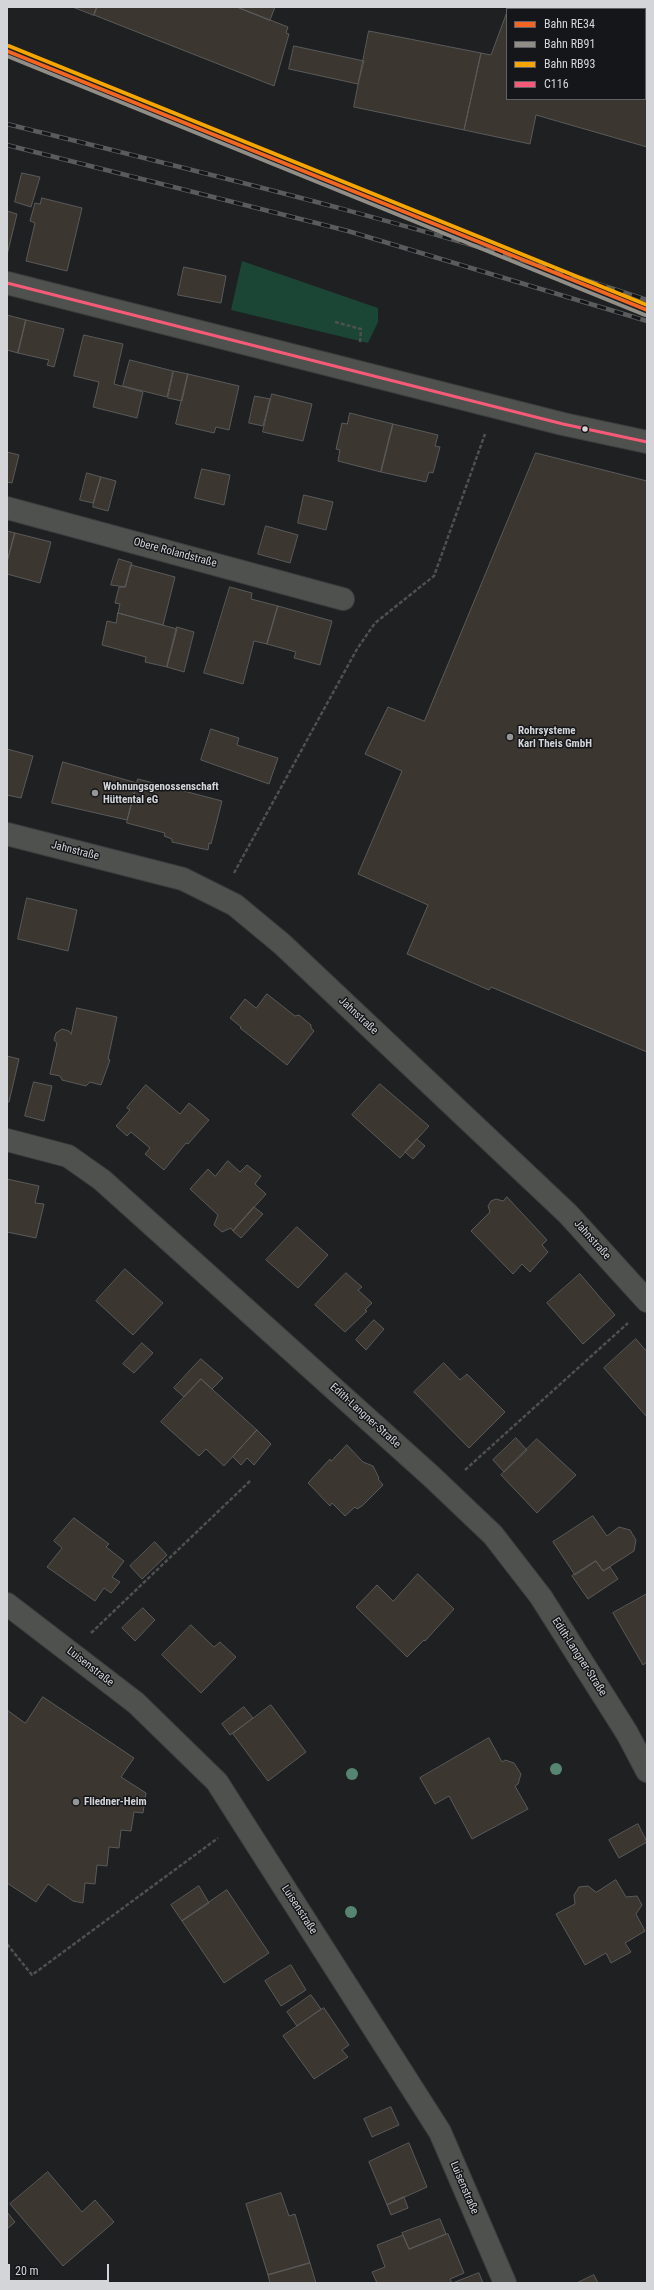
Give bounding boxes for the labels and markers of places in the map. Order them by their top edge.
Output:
unlabelled marker [580,424,590,434]
place label: Rohrsysteme Karl Theis GmbH [518,724,592,750]
marker: Rohrsysteme Karl Theis GmbH [505,732,515,742]
place label: Wohnungsgenossenschaft Hüttental eG [103,780,219,806]
marker: Wohnungsgenossenschaft Hüttental eG [90,788,100,798]
place label: Fliedner-Heim [84,1795,147,1809]
marker: Fliedner-Heim [71,1797,81,1807]

